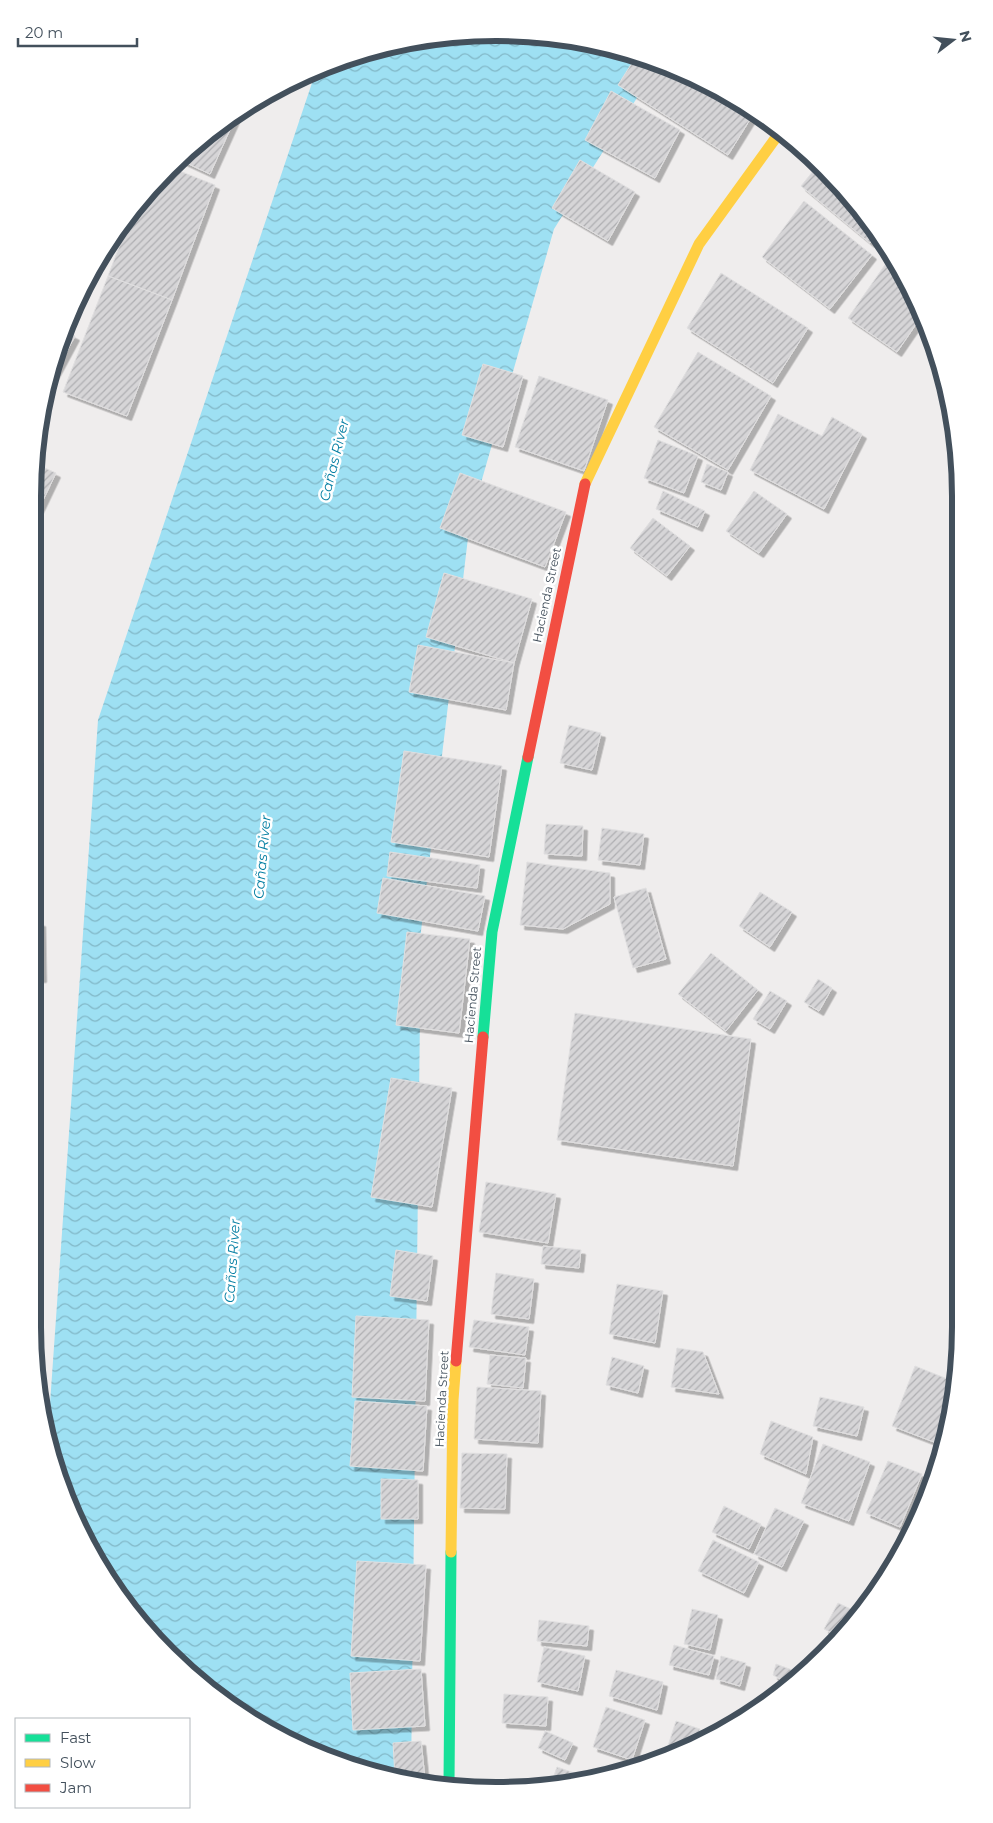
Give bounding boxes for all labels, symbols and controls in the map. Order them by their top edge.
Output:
scale bar [18,15,136,47]
north arrow [928,15,978,65]
text: 20 m [25,23,63,42]
text: N [955,28,976,44]
water label: Cañas River [315,417,353,503]
street label: Hacienda Street [529,546,564,644]
water label: Cañas River [249,814,275,900]
street label: Hacienda Street [461,946,484,1044]
water label: Cañas River [220,1218,244,1304]
street label: Hacienda Street [431,1350,452,1448]
legend [15,1718,190,1808]
text: Fast [60,1728,91,1747]
text: Slow [60,1753,96,1772]
text: Jam [59,1778,92,1797]

